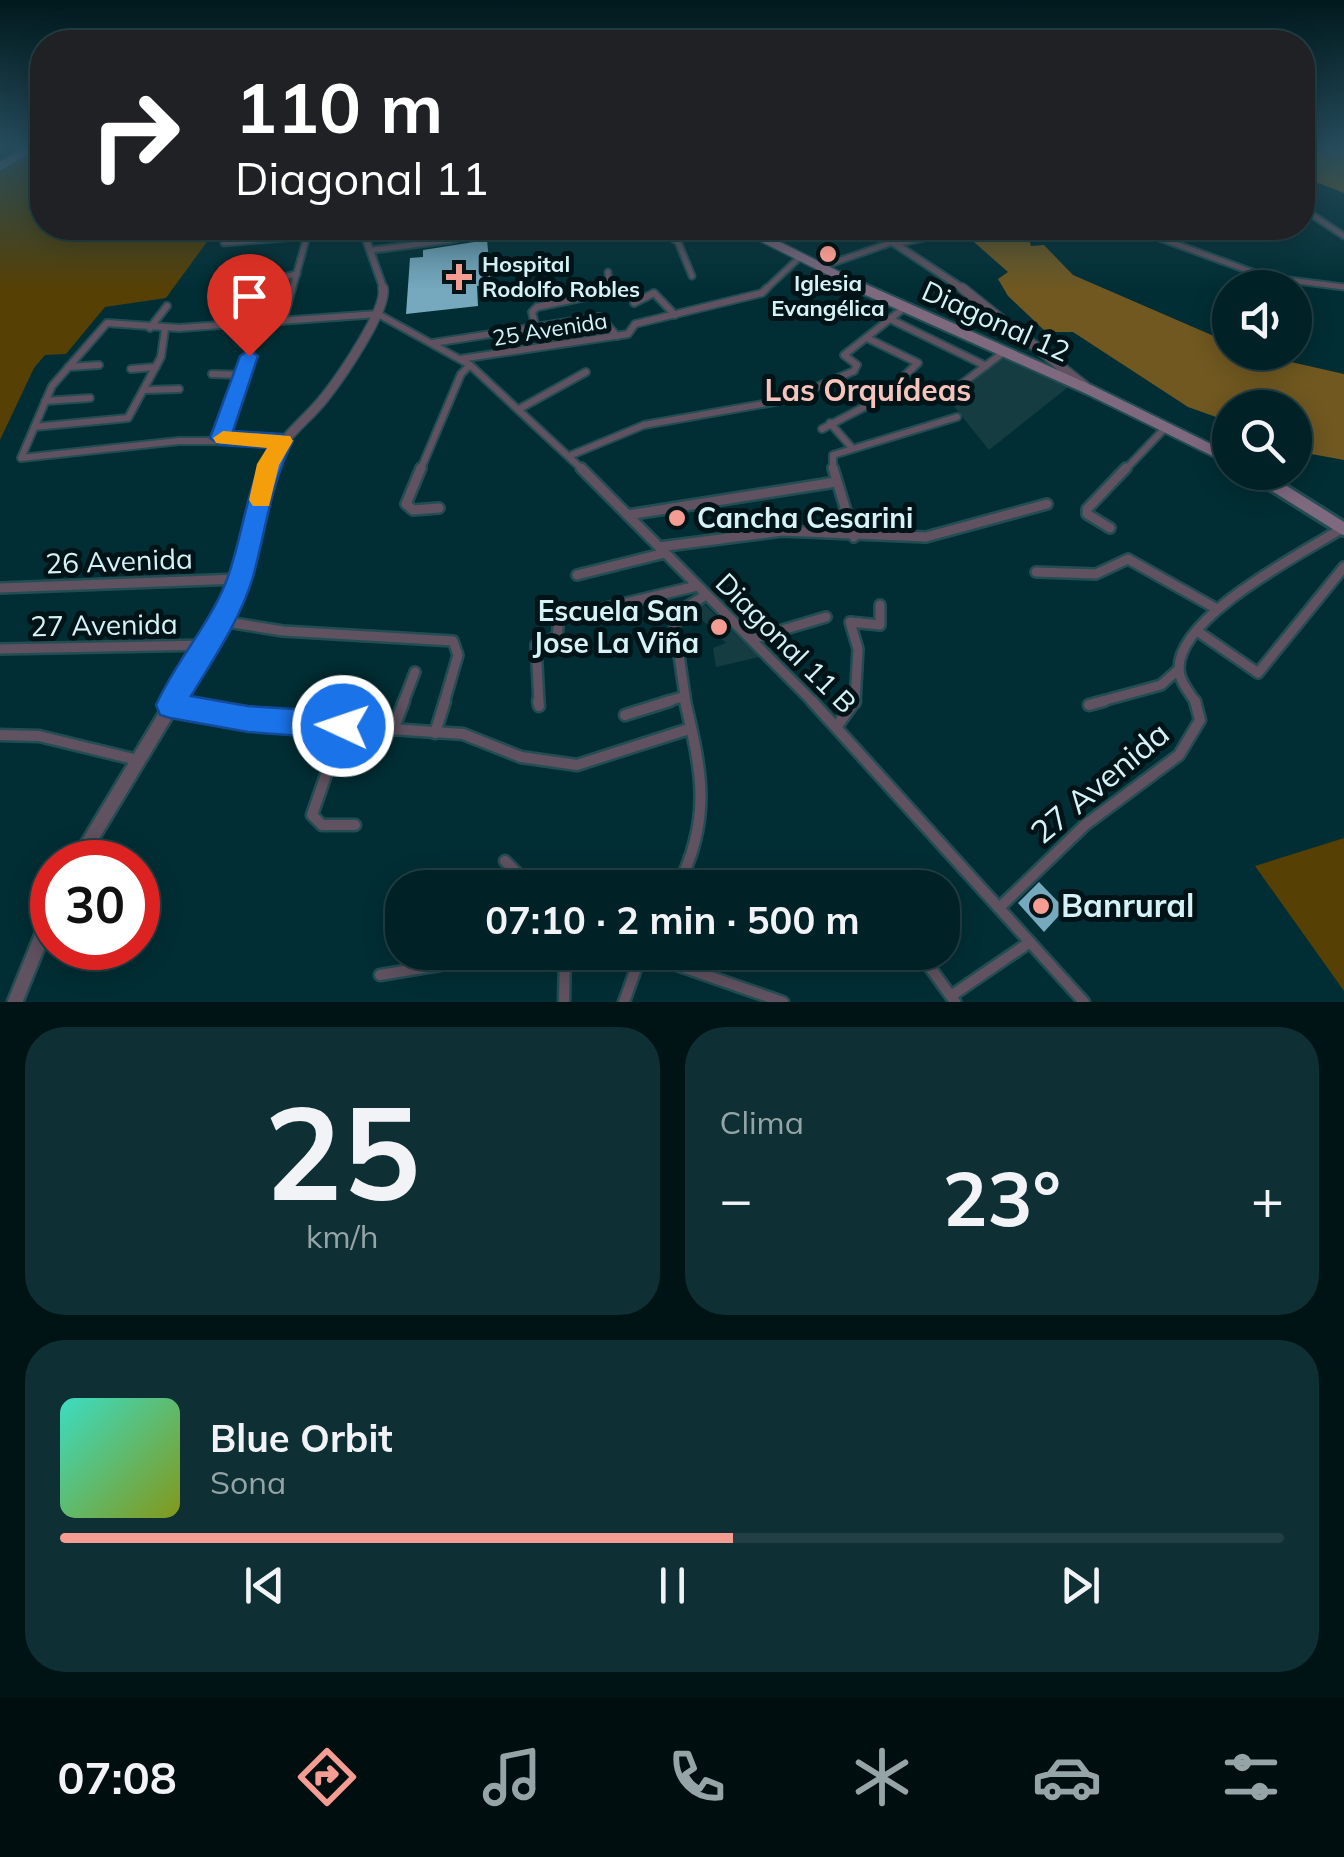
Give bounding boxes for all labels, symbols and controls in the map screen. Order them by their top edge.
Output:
text: 110 m [235,63,443,151]
icon: right [70,70,200,200]
text: Diagonal 11 [235,150,489,206]
marker: Iglesia Evangélica [817,243,839,265]
place label: Hospital Rodolfo Robles [482,250,640,303]
pin [207,254,292,357]
marker: Hospital Rodolfo Robles [446,264,472,290]
icon: arrive [222,269,277,324]
place label: Iglesia Evangélica [771,269,885,322]
map controls [1212,270,1312,490]
button: sound [1212,270,1312,370]
street label: Diagonal 12 [917,272,1076,369]
street label: 25 Avenida [491,306,609,352]
district label: Las Orquídeas [765,371,971,409]
button: search [1212,390,1312,490]
place label: Cancha Cesarini [697,500,913,535]
marker: Cancha Cesarini [666,507,688,529]
street label: 26 Avenida [45,540,193,581]
street label: Diagonal 11 B [709,565,864,720]
place label: Escuela San Jose La Viña [533,593,699,660]
street label: 27 Avenida [30,606,178,643]
marker: Escuela San Jose La Viña [708,616,730,638]
position arrow [291,674,395,778]
street label: 27 Avenida [1022,713,1177,852]
speed limit sign: 30 [30,840,160,970]
place label: Banrural [1061,885,1194,925]
marker: Banrural [1030,895,1052,917]
text: 07:10 · 2 min · 500 m [485,896,860,944]
text: 25 [264,1069,420,1233]
text: Clima [720,1102,804,1142]
text: 23° [943,1151,1061,1245]
text: − [720,1164,753,1233]
text: + [1251,1164,1284,1233]
text: km/h [306,1216,378,1256]
text: Blue Orbit [210,1414,393,1462]
text: Sona [210,1462,286,1502]
icon: previous [237,1558,292,1613]
icon: pause [645,1558,700,1613]
icon: next [1053,1558,1108,1613]
icon: directions [292,1742,362,1812]
icon: music [477,1742,547,1812]
icon: phone [662,1742,732,1812]
icon: climate [847,1742,917,1812]
icon: car [1032,1742,1102,1812]
icon: filters [1216,1742,1286,1812]
text: 07:08 [57,1749,177,1805]

